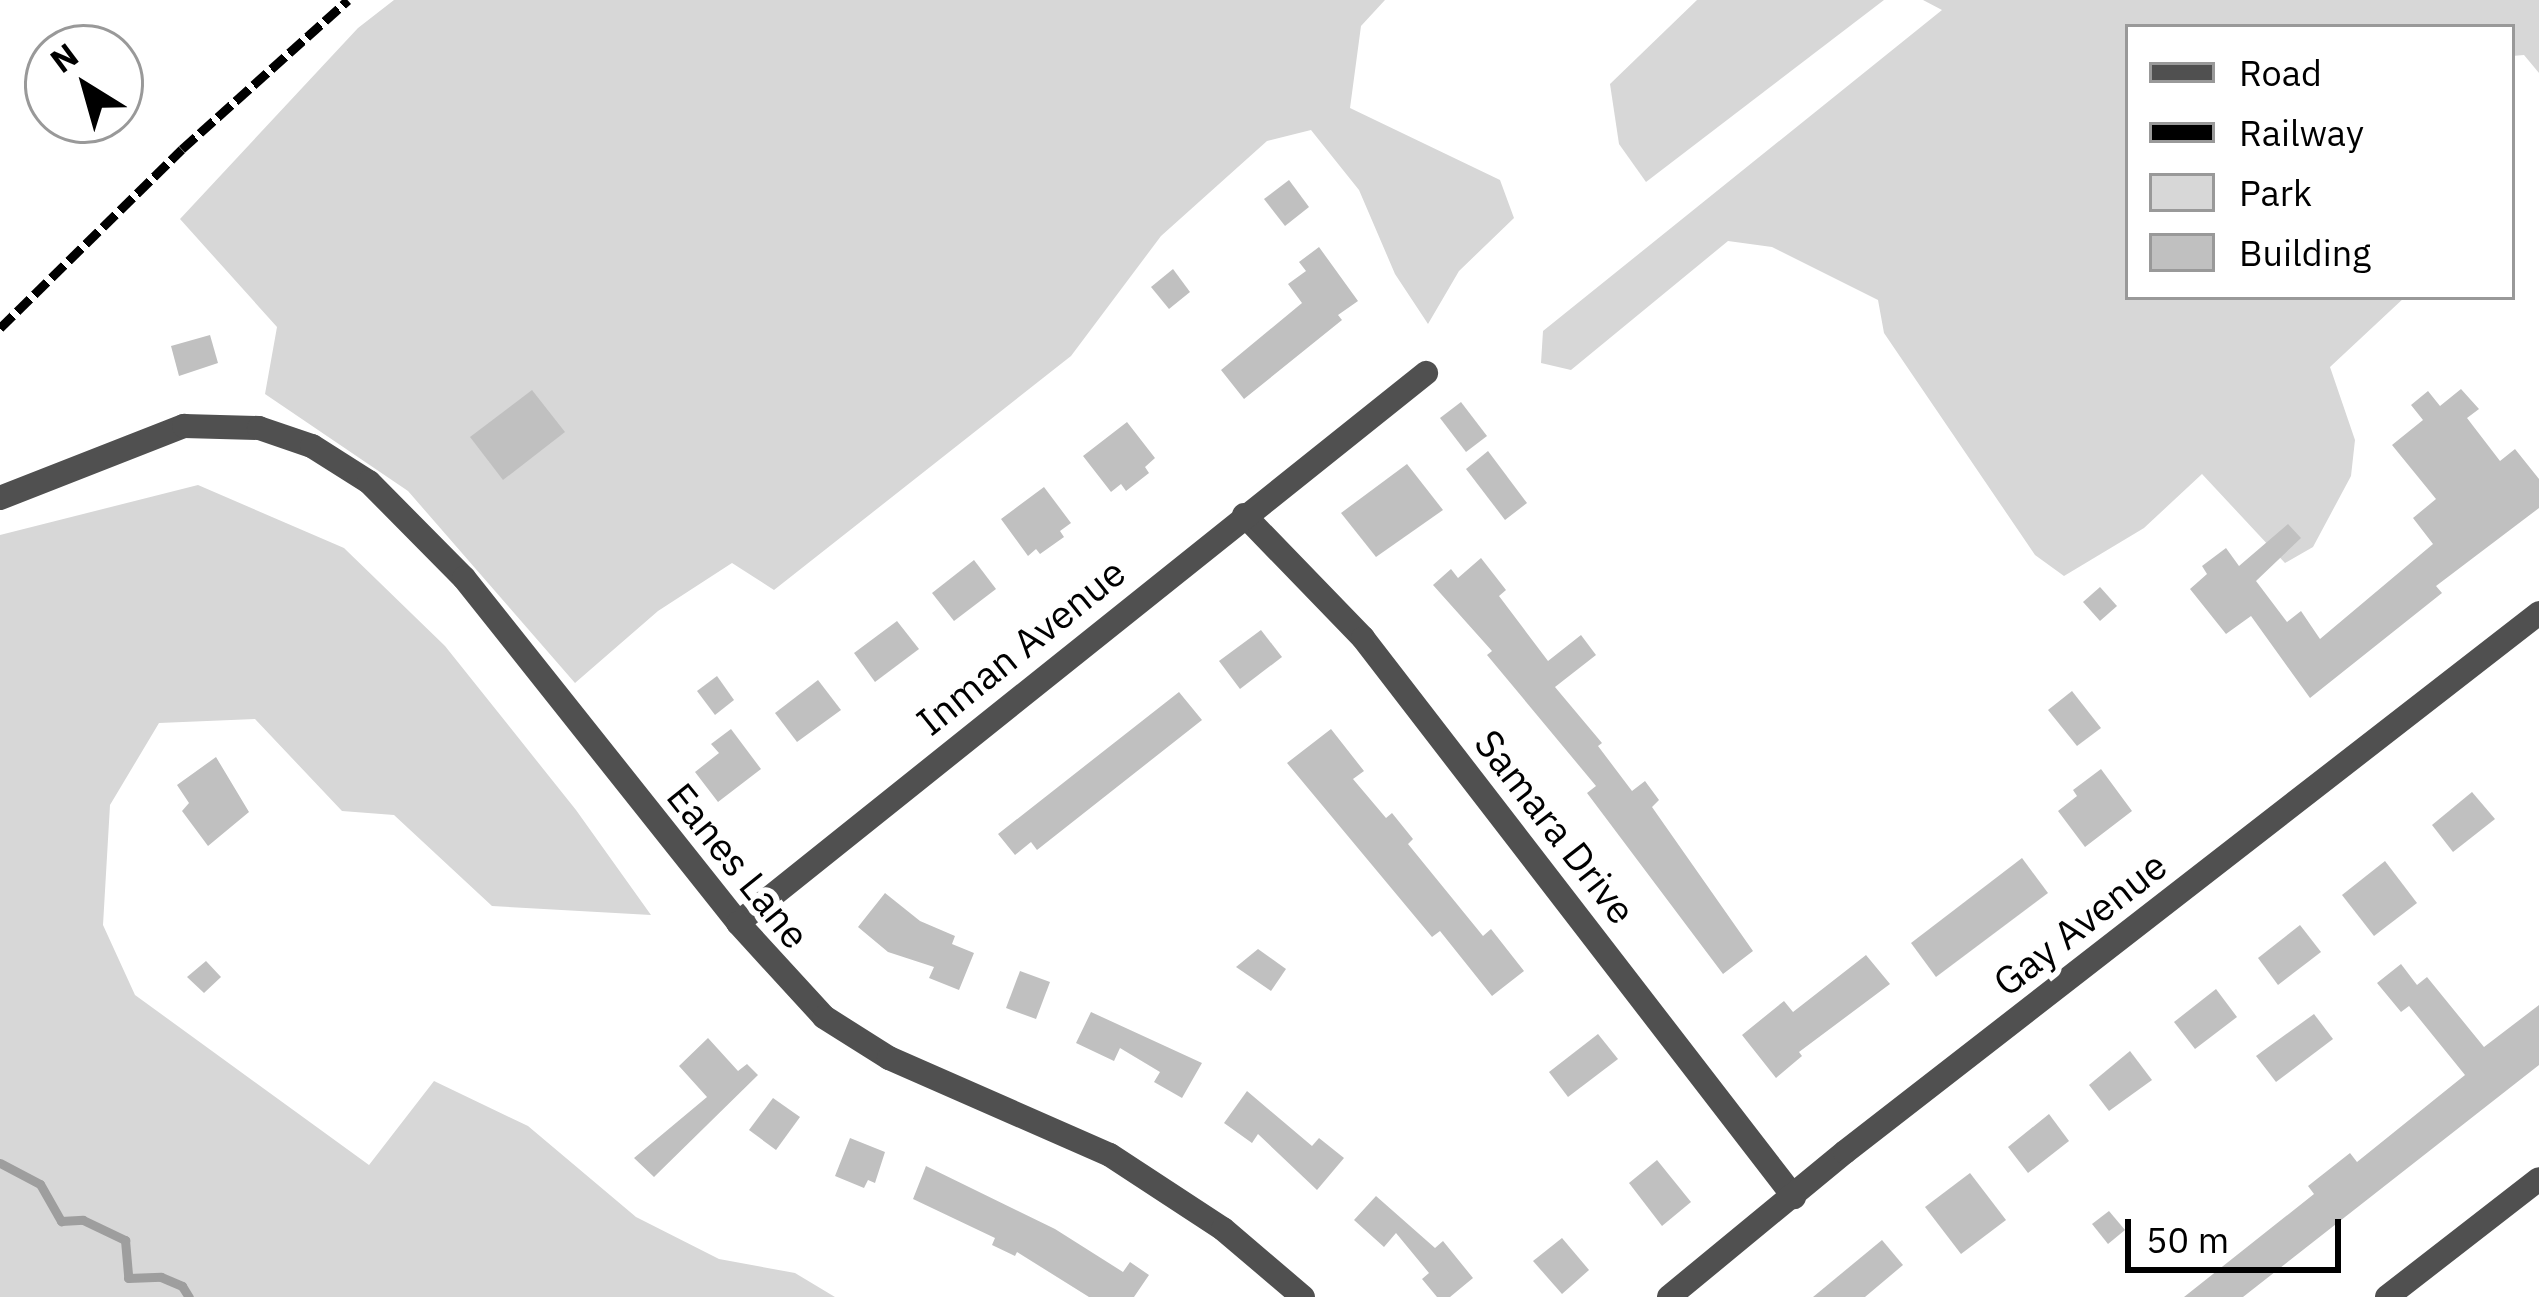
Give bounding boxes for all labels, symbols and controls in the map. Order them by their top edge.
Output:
north arrow [24,24,144,144]
legend [2125,24,2515,300]
text: N [41,33,86,82]
text: Road [2239,49,2322,96]
text: Railway [2239,109,2364,156]
text: Park [2239,169,2312,216]
text: Building [2239,229,2371,276]
street label: Inman Avenue [907,549,1135,745]
street label: Samara Drive [1465,721,1645,933]
street label: Eanes Lane [657,774,819,958]
street label: Gay Avenue [1984,842,2176,1006]
scale bar [2131,1195,2347,1269]
text: 50 m [2146,1216,2229,1263]

